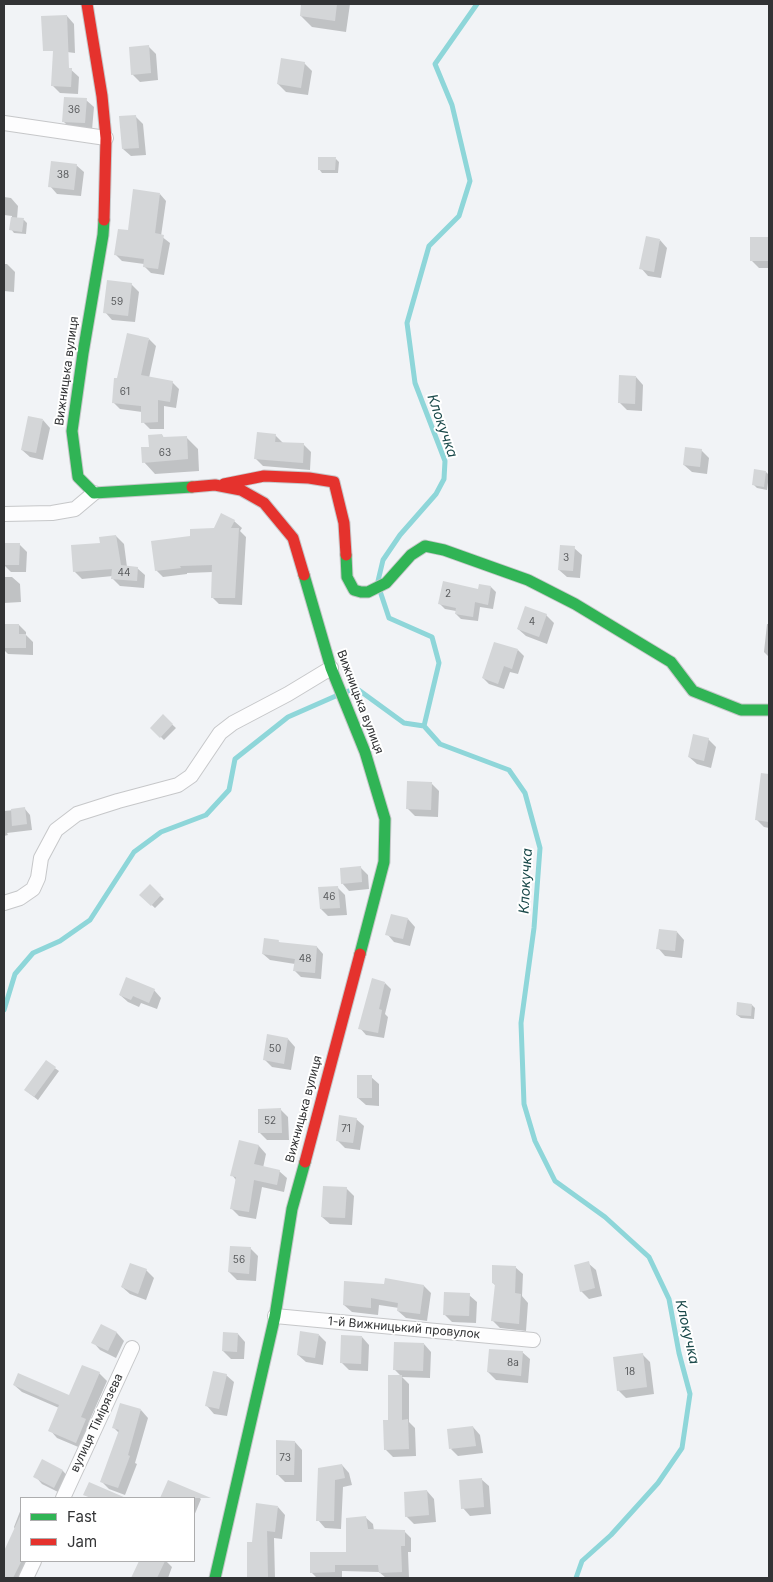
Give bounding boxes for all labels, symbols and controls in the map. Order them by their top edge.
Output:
house number: 36 [68,104,80,116]
house number: 38 [57,169,69,181]
house number: 59 [111,296,123,308]
street label: Вижницька вулиця [52,315,82,427]
house number: 61 [120,386,130,398]
water label: Клокучка [423,392,461,460]
house number: 63 [159,447,171,459]
house number: 3 [563,552,569,564]
house number: 44 [118,567,130,579]
house number: 2 [445,588,451,600]
house number: 4 [529,616,535,628]
street label: Вижницька вулиця [334,648,386,756]
water label: Клокучка [516,848,536,914]
house number: 46 [323,891,335,903]
house number: 48 [299,953,311,965]
house number: 50 [269,1043,281,1055]
street label: Вижницька вулиця [283,1054,325,1164]
house number: 52 [264,1115,276,1127]
house number: 71 [341,1123,351,1135]
house number: 56 [233,1254,245,1266]
water label: Клокучка [671,1298,703,1366]
street label: 1-й Вижницький провулок [327,1314,481,1342]
house number: 8а [507,1357,519,1369]
house number: 18 [625,1366,635,1378]
street label: вулиця Тімірязєва [68,1371,126,1475]
house number: 73 [279,1452,291,1464]
legend [20,1497,195,1562]
text: Fast [67,1507,97,1526]
text: Jam [67,1532,97,1551]

